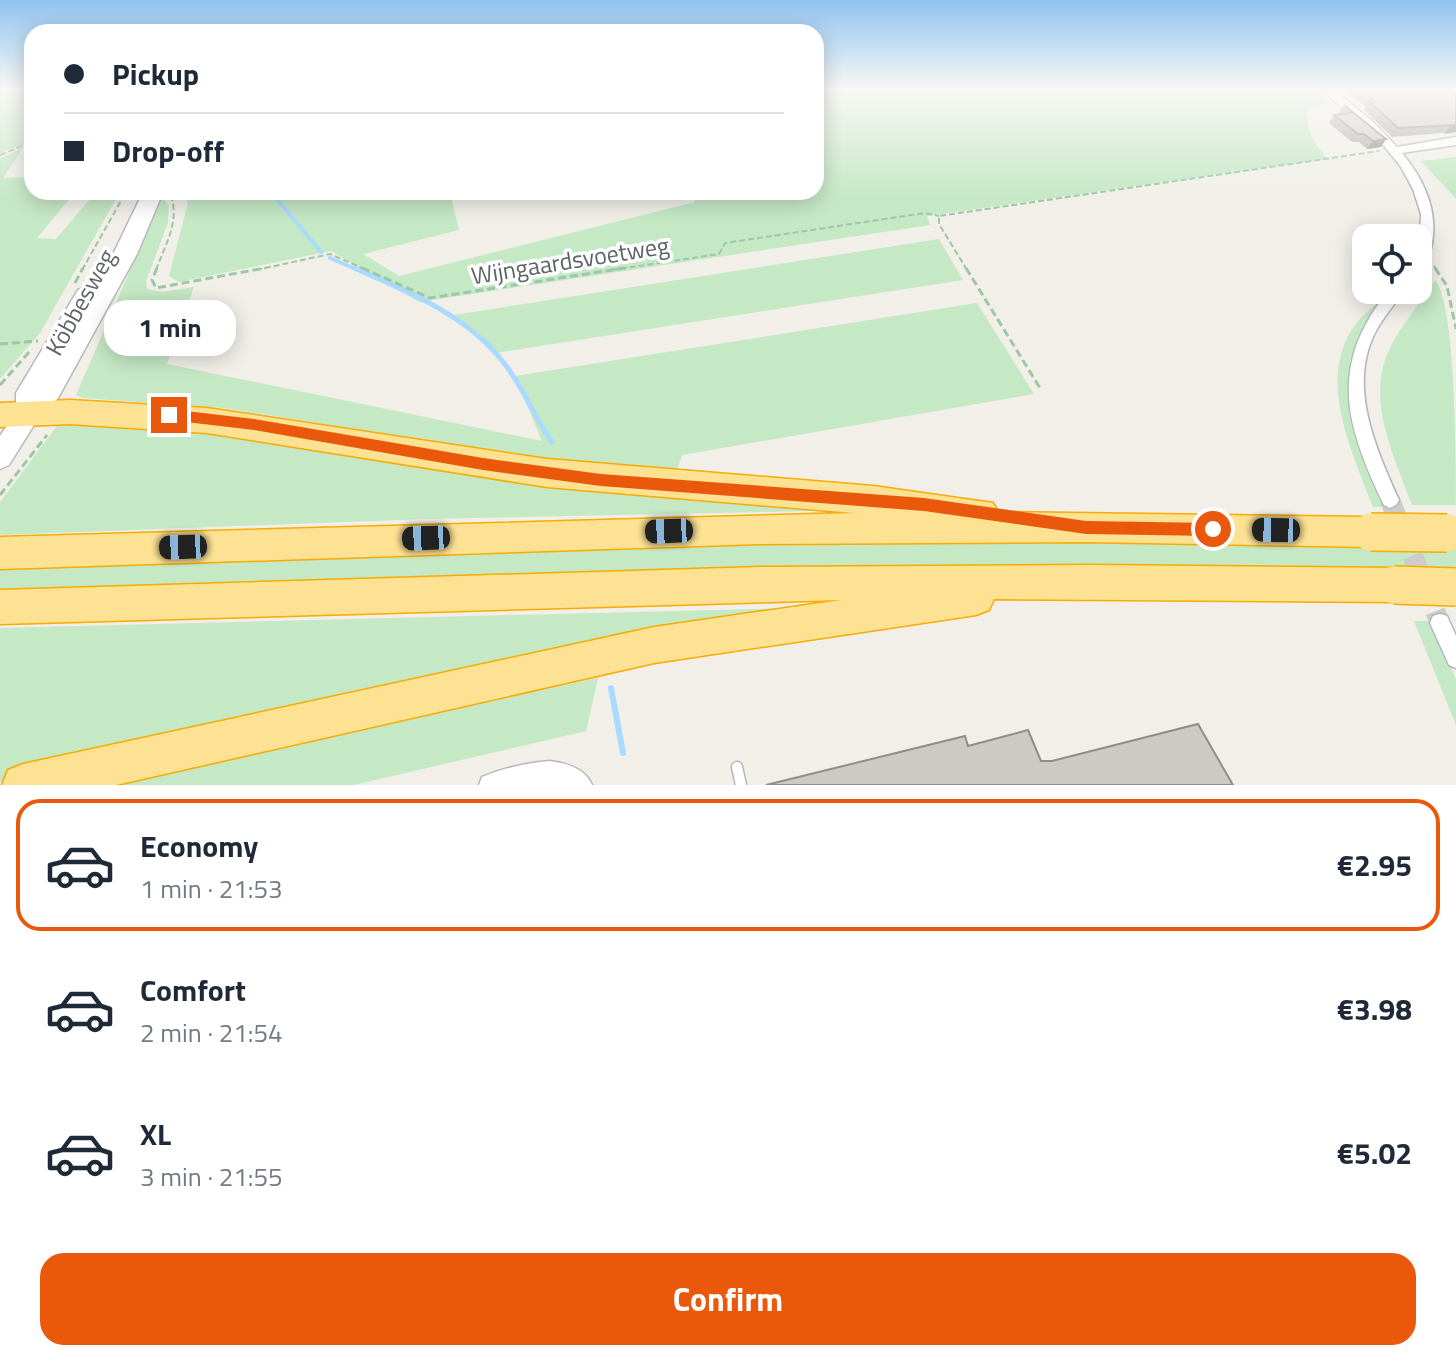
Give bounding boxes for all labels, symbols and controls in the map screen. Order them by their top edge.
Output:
text: Pickup [112,51,199,97]
text: Drop-off [112,128,224,174]
map controls [1352,224,1432,304]
button: locate [1352,224,1432,304]
street label: Wijngaardsvoetweg [469,227,671,293]
street label: Köbbesweg [36,242,124,362]
callout: 1 min [103,299,235,355]
text: 1 min [138,308,202,347]
route end [151,397,187,433]
route start [1195,511,1231,547]
car [645,518,693,544]
car [1252,518,1300,542]
car [402,525,450,551]
car [159,534,207,560]
text: Economy [140,823,258,869]
icon: car [44,829,116,901]
text: €2.95 [1337,842,1412,888]
text: 1 min · 21:53 [140,869,283,908]
text: Comfort [140,967,246,1013]
icon: car [44,973,116,1045]
text: €3.98 [1337,986,1412,1032]
text: 2 min · 21:54 [140,1013,283,1052]
text: XL [140,1111,171,1157]
icon: car [44,1117,116,1189]
text: €5.02 [1337,1130,1412,1176]
text: 3 min · 21:55 [140,1157,283,1196]
button: Confirm [40,1253,1416,1345]

